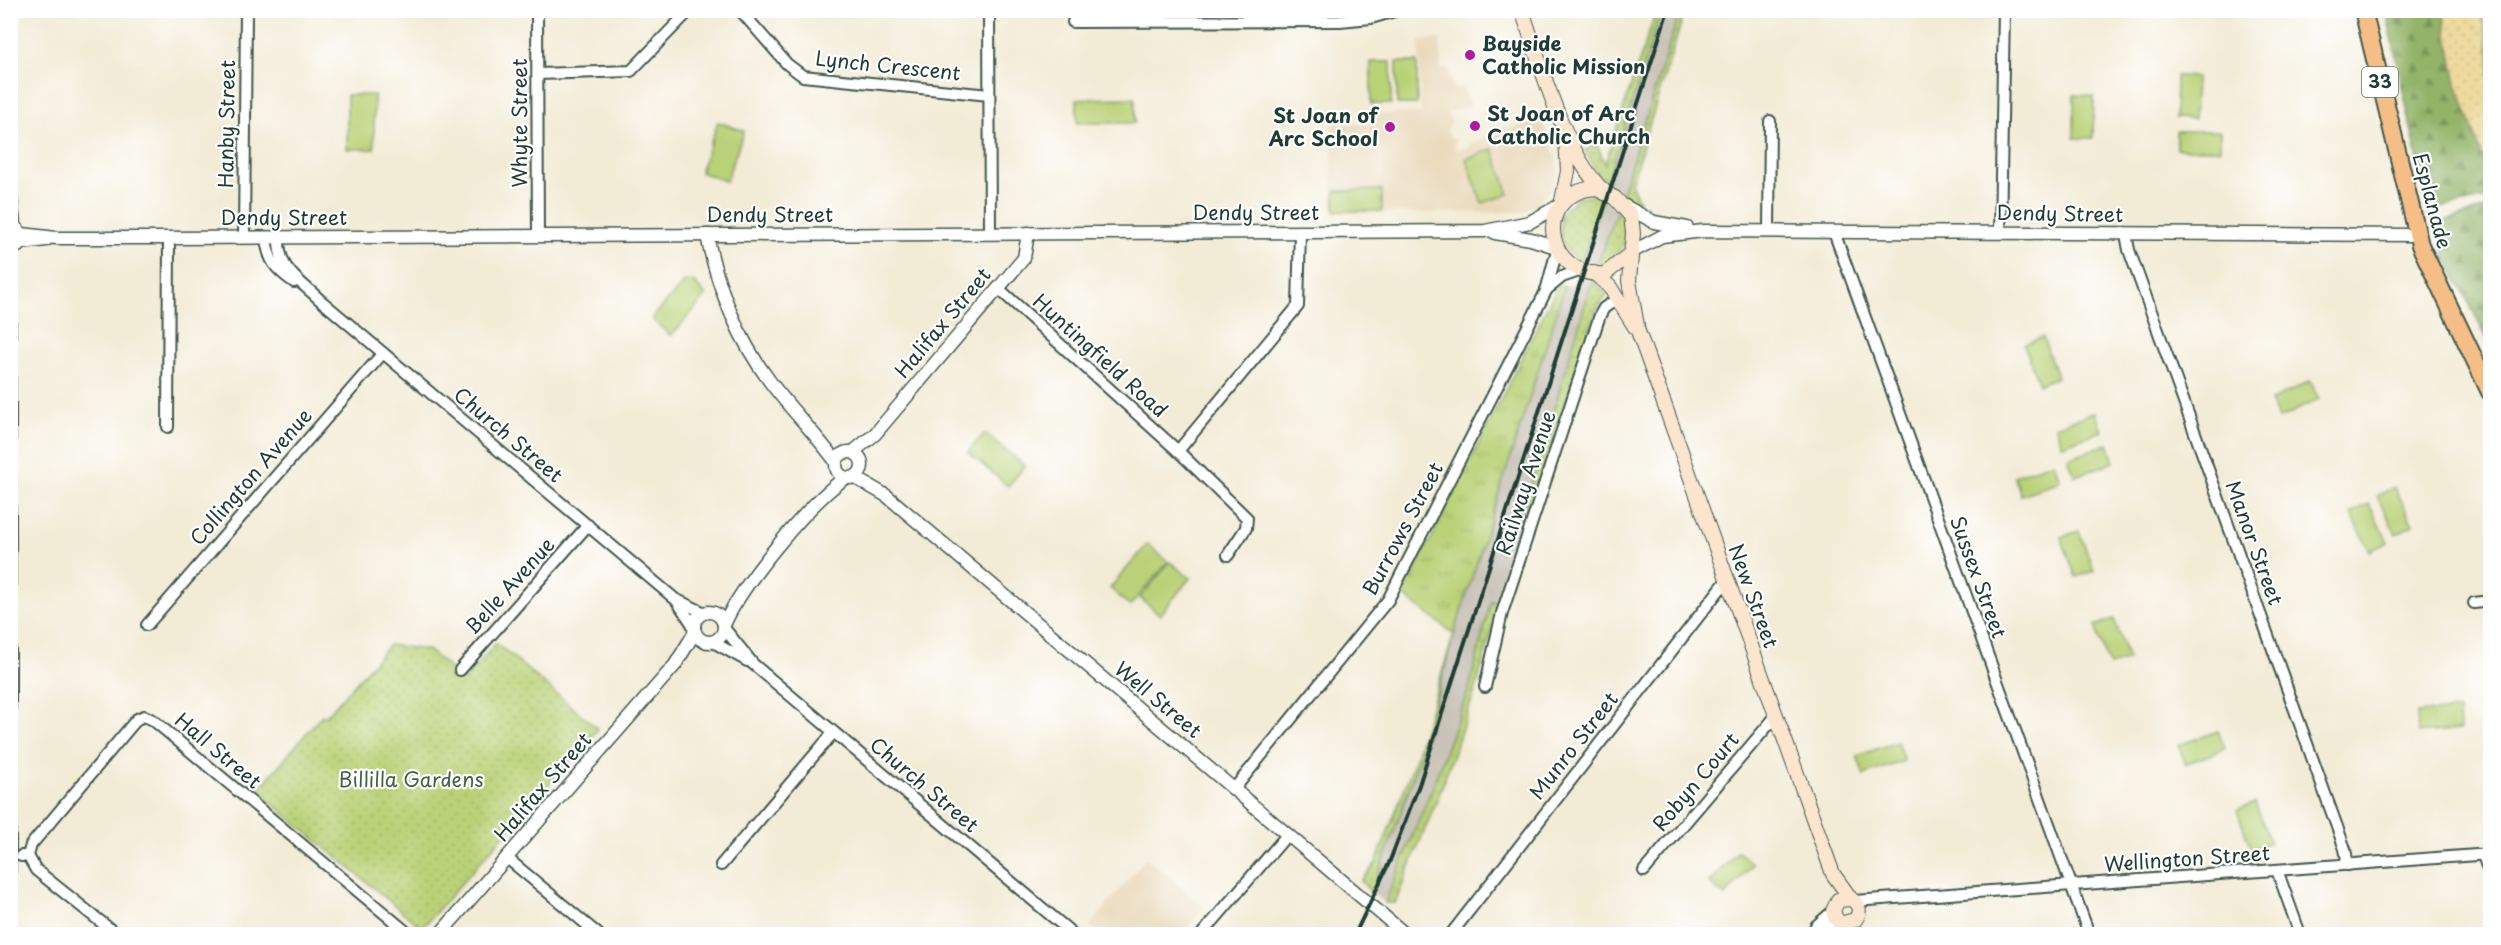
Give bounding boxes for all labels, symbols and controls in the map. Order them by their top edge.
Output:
place label: Bayside Catholic Mission [1482,28,1645,81]
street label: Lynch Crescent [814,42,962,88]
marker: Bayside Catholic Mission [1463,48,1477,62]
street label: Whyte Street [504,58,534,188]
street label: Hanby Street [210,60,242,188]
road number: 33 [2362,67,2398,97]
place label: St Joan of Arc Catholic Church [1487,98,1650,151]
place label: St Joan of Arc School [1268,100,1380,153]
marker: St Joan of Arc Catholic Church [1468,119,1482,133]
marker: St Joan of Arc School [1383,120,1397,134]
street label: Esplanade [2406,150,2460,252]
street label: Dendy Street [1193,197,1319,227]
street label: Dendy Street [1996,197,2124,229]
street label: Dendy Street [707,199,833,229]
street label: Dendy Street [221,202,347,232]
street label: Halifax Street [887,261,997,384]
street label: Huntingfield Road [1027,286,1175,424]
street label: Church Street [447,379,570,489]
street label: Collington Avenue [182,401,318,552]
street label: Railway Avenue [1488,406,1563,559]
street label: Burrows Street [1354,456,1450,601]
street label: Manor Street [2219,476,2291,609]
street label: Sussex Street [1943,511,2015,642]
street label: Belle Avenue [457,530,561,641]
street label: New Street [1721,539,1787,652]
street label: Well Street [1109,654,1209,745]
street label: Munro Street [1522,685,1625,806]
street label: Hall Street [169,705,269,795]
street label: Halifax Street [486,725,598,848]
street label: Robyn Court [1645,725,1746,837]
street label: Church Street [863,729,986,839]
park label: Billilla Gardens [339,764,484,794]
street label: Wellington Street [2103,837,2271,879]

